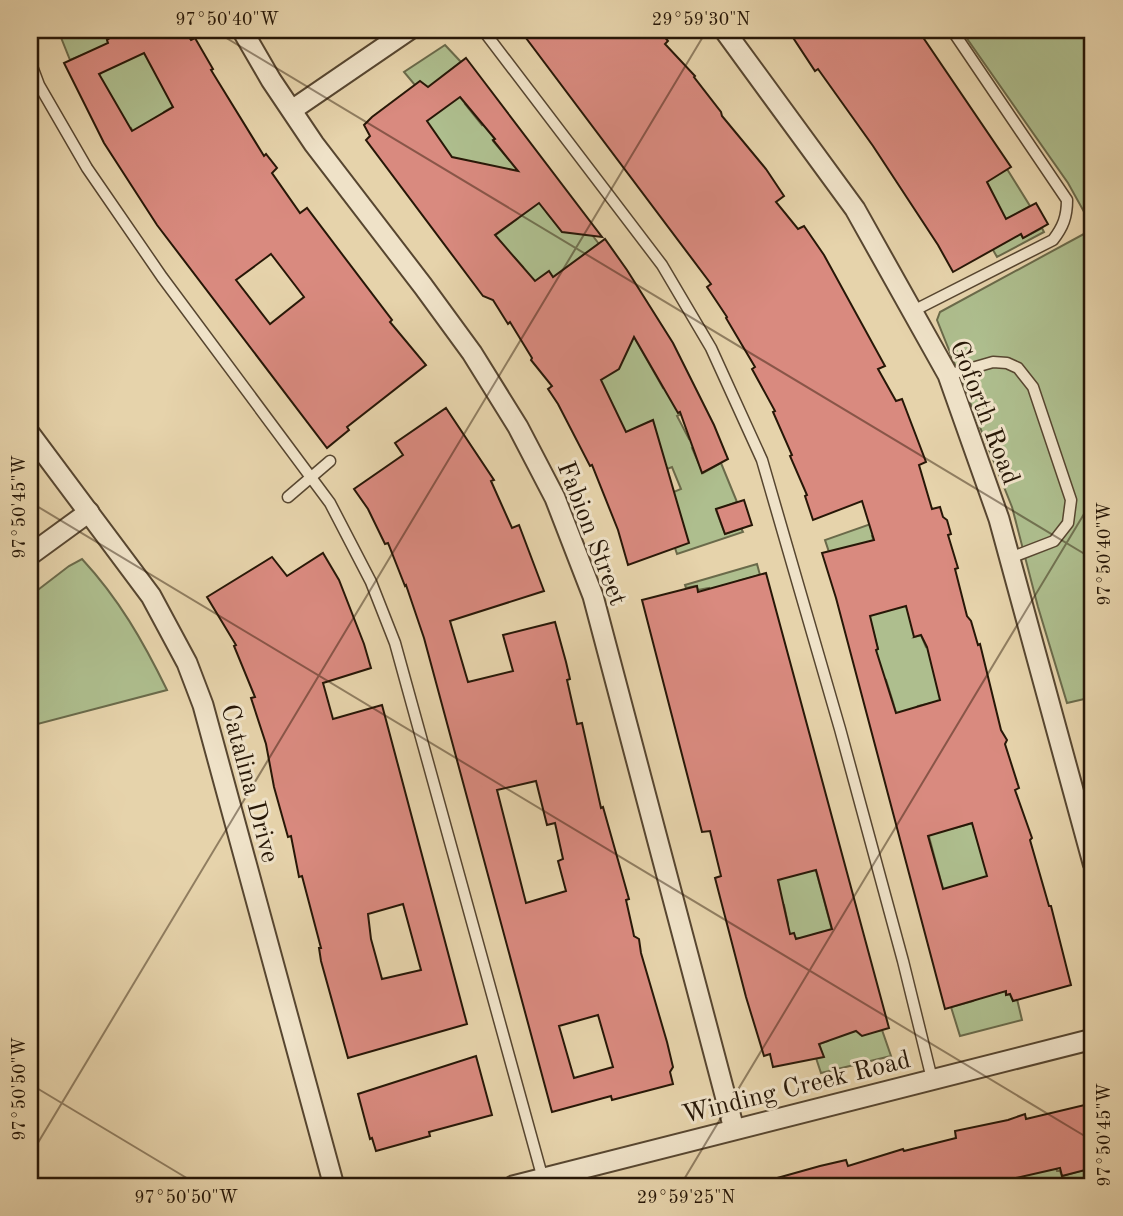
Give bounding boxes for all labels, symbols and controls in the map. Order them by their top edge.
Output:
text: 97°50'40"W [175,11,279,29]
text: 29°59'30"N [652,11,750,29]
street label: Goforth Road [945,337,1024,488]
text: 97°50'45"W [11,455,29,559]
street label: Fabion Street [552,458,631,609]
text: 97°50'40"W [1096,502,1114,606]
street label: Catalina Drive [215,701,283,866]
text: 97°50'50"W [11,1037,29,1141]
street label: Winding Creek Road [680,1047,913,1129]
text: 97°50'45"W [1096,1083,1114,1187]
text: 97°50'50"W [134,1189,238,1207]
text: 29°59'25"N [637,1189,735,1207]

